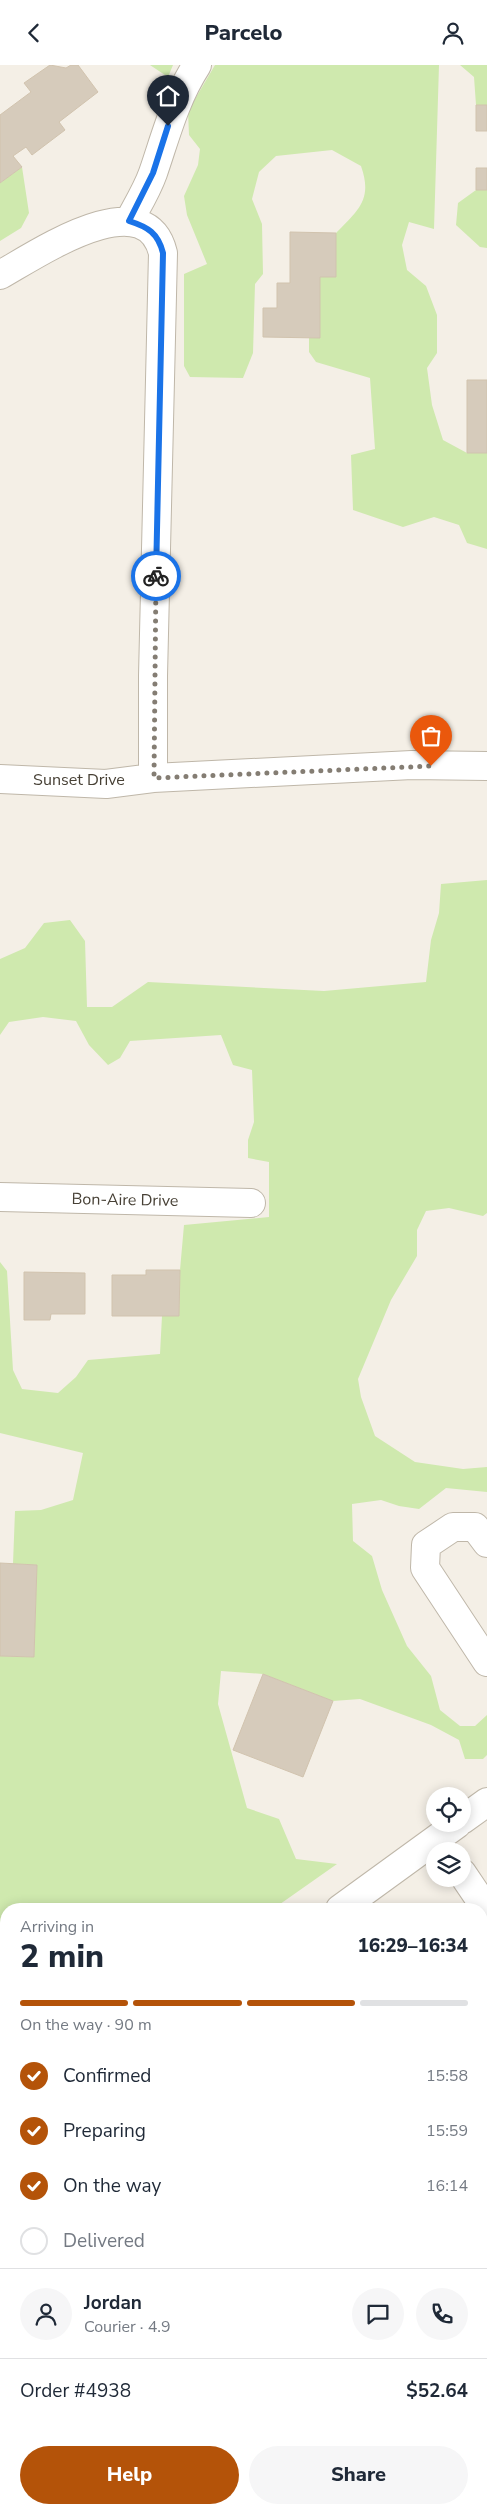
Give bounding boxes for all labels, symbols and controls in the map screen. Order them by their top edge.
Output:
text: Parcelo [205,18,282,48]
icon: back [20,19,48,47]
icon: person [439,19,467,47]
pin [147,75,189,126]
icon: home [154,82,182,110]
courier [131,551,181,601]
icon: bike [142,562,170,590]
pin [410,715,452,766]
icon: bag [417,722,445,750]
street label: Sunset Drive [33,769,125,791]
street label: Bon-Aire Drive [71,1188,179,1212]
map controls [426,1787,471,1887]
button: locate [426,1787,471,1832]
button: layers [426,1842,471,1887]
text: Arriving in [20,1916,94,1938]
text: 16:29–16:34 [357,1933,468,1959]
text: 2 min [20,1935,104,1978]
text: On the way · 90 m [20,2014,152,2036]
icon: check [20,2062,48,2090]
text: Confirmed [63,2063,151,2089]
text: 15:58 [426,2065,468,2087]
icon: check [20,2117,48,2145]
text: Preparing [63,2118,146,2144]
text: 15:59 [426,2120,468,2142]
icon: check [20,2172,48,2200]
text: On the way [63,2173,161,2199]
text: 16:14 [426,2175,468,2197]
text: Delivered [63,2228,145,2254]
button: person [20,2288,72,2340]
button: chat [352,2288,404,2340]
button: phone [416,2288,468,2340]
text: Jordan [84,2290,142,2316]
text: Courier · 4.9 [84,2316,170,2338]
text: Order #4938 [20,2378,131,2404]
text: $52.64 [406,2378,468,2404]
button: Help [20,2446,239,2504]
button: Share [249,2446,468,2504]

